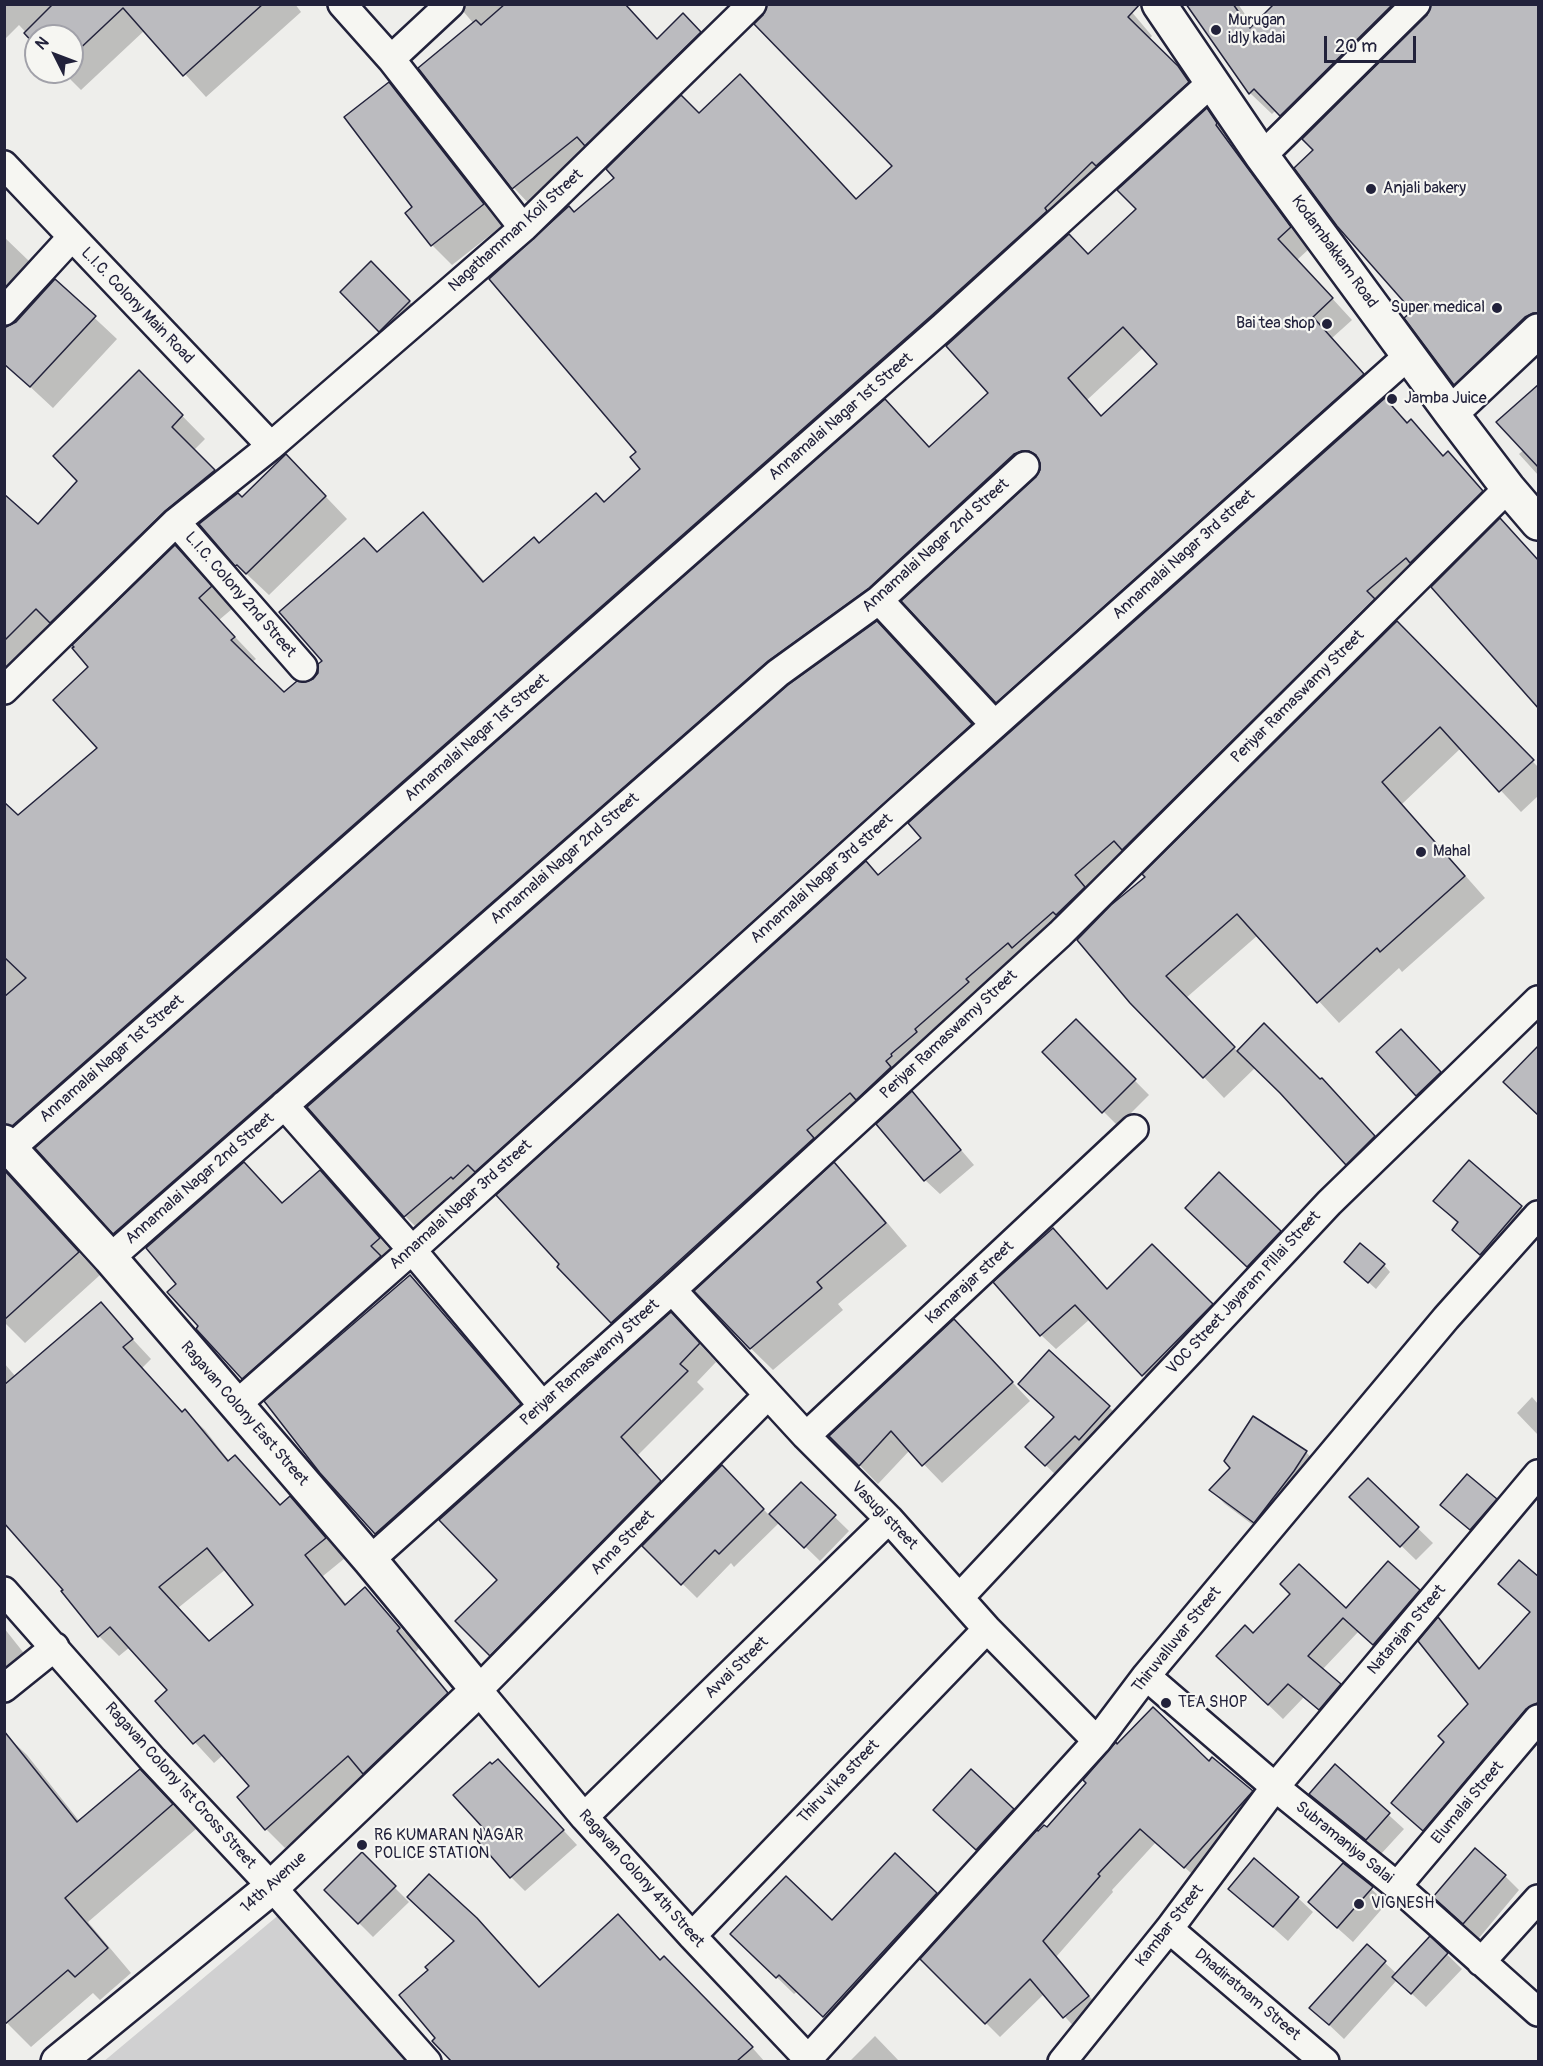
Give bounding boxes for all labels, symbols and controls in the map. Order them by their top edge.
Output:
place label: Murugan idly kadai [1228,11,1285,49]
marker: Murugan idly kadai [1209,23,1223,37]
north arrow [24,24,84,84]
scale bar [1327,24,1418,62]
text: N [31,33,53,54]
text: 20 m [1335,35,1377,58]
street label: Nagathamman Koil Street [445,166,587,296]
place label: Anjali bakery [1383,179,1466,199]
marker: Anjali bakery [1364,182,1378,196]
street label: Kodambakkam Road [1287,192,1381,312]
street label: L.I.C. Colony Main Road [76,244,198,368]
place label: Super medical [1391,298,1485,318]
marker: Super medical [1490,301,1504,315]
place label: Bai tea shop [1236,314,1315,334]
marker: Bai tea shop [1320,317,1334,331]
street label: Annamalai Nagar 1st Street [765,349,917,485]
place label: Jamba Juice [1404,389,1487,409]
marker: Jamba Juice [1385,392,1399,406]
street label: Annamalai Nagar 2nd Street [859,475,1013,617]
street label: Annamalai Nagar 3rd street [1109,486,1259,624]
street label: L.I.C. Colony 2nd Street [180,528,300,662]
street label: Periyar Ramaswamy Street [1227,626,1369,768]
street label: Annamalai Nagar 1st Street [401,670,553,806]
street label: Annamalai Nagar 2nd Street [487,789,643,929]
street label: Annamalai Nagar 3rd street [747,810,897,948]
place label: Mahal [1433,842,1471,862]
marker: Mahal [1414,845,1428,859]
street label: Periyar Ramaswamy Street [876,966,1022,1104]
street label: Annamalai Nagar 1st Street [36,991,188,1127]
street label: Annamalai Nagar 2nd Street [122,1109,278,1249]
street label: Annamalai Nagar 3rd street [386,1136,536,1274]
street label: VOC Street Jayaram Pillai Street [1163,1207,1325,1379]
street label: Kamarajar street [922,1237,1018,1329]
street label: Periyar Ramaswamy Street [517,1296,663,1430]
street label: Ragavan Colony East Street [176,1338,312,1490]
street label: Vasugi street [847,1478,921,1554]
street label: Anna Street [587,1507,659,1579]
street label: Natarajan Street [1364,1581,1450,1679]
street label: Thiruvalluvar Street [1128,1583,1226,1697]
street label: Avvai Street [701,1633,773,1703]
place label: TEA SHOP [1178,1693,1248,1713]
marker: TEA SHOP [1159,1696,1173,1710]
street label: Ragavan Colony 1st Cross Street [100,1699,260,1873]
street label: Thiru vi ka street [794,1736,884,1828]
street label: Elumalai Street [1428,1758,1508,1848]
street label: Subramaniya Salai [1291,1798,1397,1888]
street label: Ragavan Colony 4th Street [574,1806,708,1952]
place label: R6 KUMARAN NAGAR POLICE STATION [374,1826,524,1864]
marker: R6 KUMARAN NAGAR POLICE STATION [355,1838,369,1852]
street label: 14th Avenue [237,1848,311,1918]
street label: Kambar Street [1132,1881,1208,1971]
place label: VIGNESH [1371,1894,1434,1914]
marker: VIGNESH [1352,1897,1366,1911]
street label: Dhadiratnam Street [1190,1945,1304,2045]

